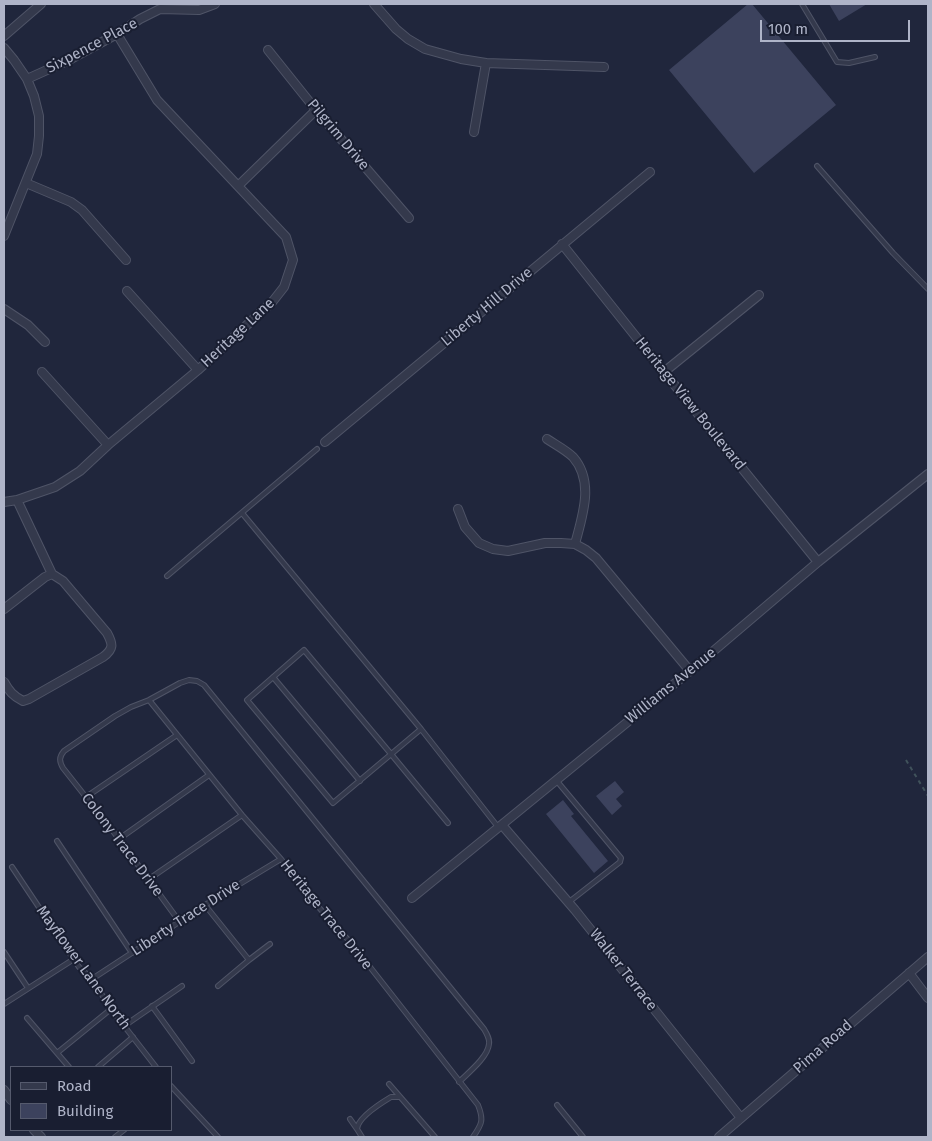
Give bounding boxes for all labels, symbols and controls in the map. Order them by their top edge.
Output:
scale bar [762,10,912,42]
street label: Sixpence Place [43,14,141,78]
text: 100 m [768,20,808,38]
street label: Pilgrim Drive [303,96,373,174]
street label: Liberty Hill Drive [438,264,536,350]
street label: Heritage Lane [198,294,278,372]
street label: Heritage View Boulevard [631,334,749,474]
street label: Williams Avenue [622,644,720,728]
street label: Colony Trace Drive [77,790,167,900]
street label: Heritage Trace Drive [276,856,376,974]
street label: Liberty Trace Drive [128,876,244,960]
street label: Mayflower Lane North [32,903,134,1033]
street label: Walker Terrace [585,925,661,1015]
street label: Pima Road [790,1016,856,1078]
legend [10,1066,172,1131]
text: Road [57,1077,92,1095]
text: Building [57,1102,113,1120]

